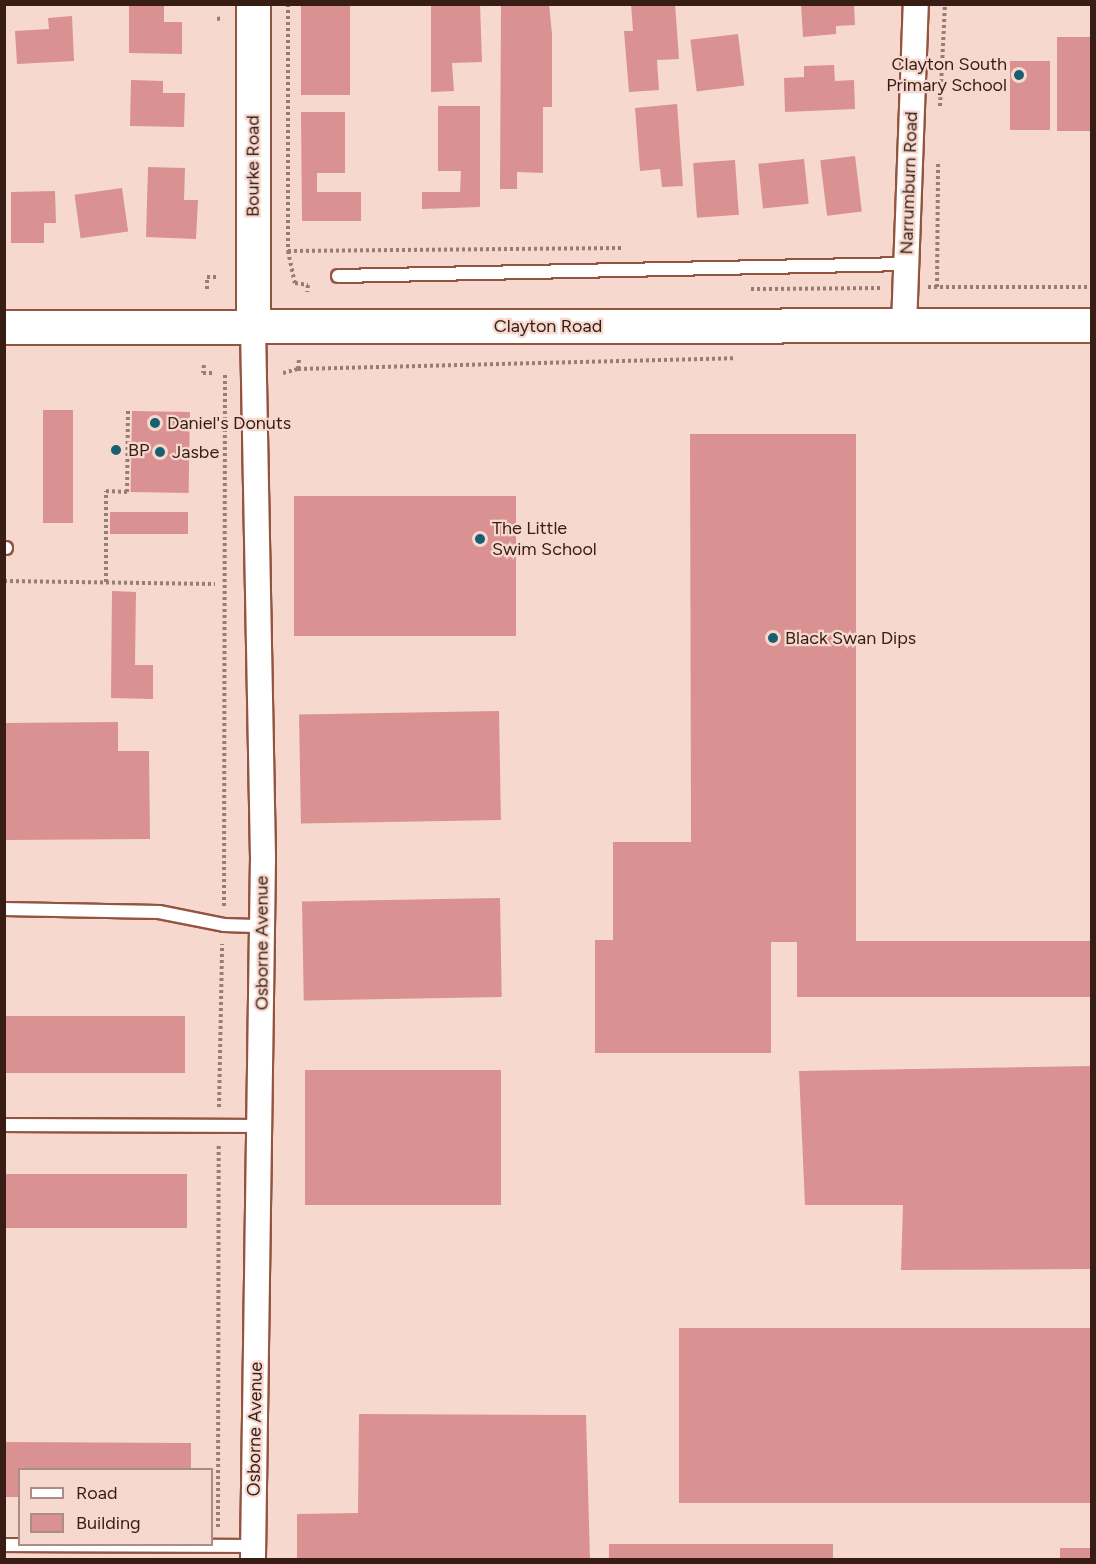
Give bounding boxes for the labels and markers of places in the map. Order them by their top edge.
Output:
place label: Clayton South Primary School [886,54,1007,97]
marker: Clayton South Primary School [1012,68,1026,82]
place label: Daniel's Donuts [167,412,291,434]
marker: Daniel's Donuts [148,416,162,430]
place label: BP [128,439,149,461]
place label: Jasbe [172,441,219,463]
marker: BP [109,443,123,457]
marker: Jasbe [153,445,167,459]
place label: The Little Swim School [492,518,597,560]
marker: The Little Swim School [473,532,487,546]
place label: Black Swan Dips [785,627,916,649]
marker: Black Swan Dips [766,631,780,645]

